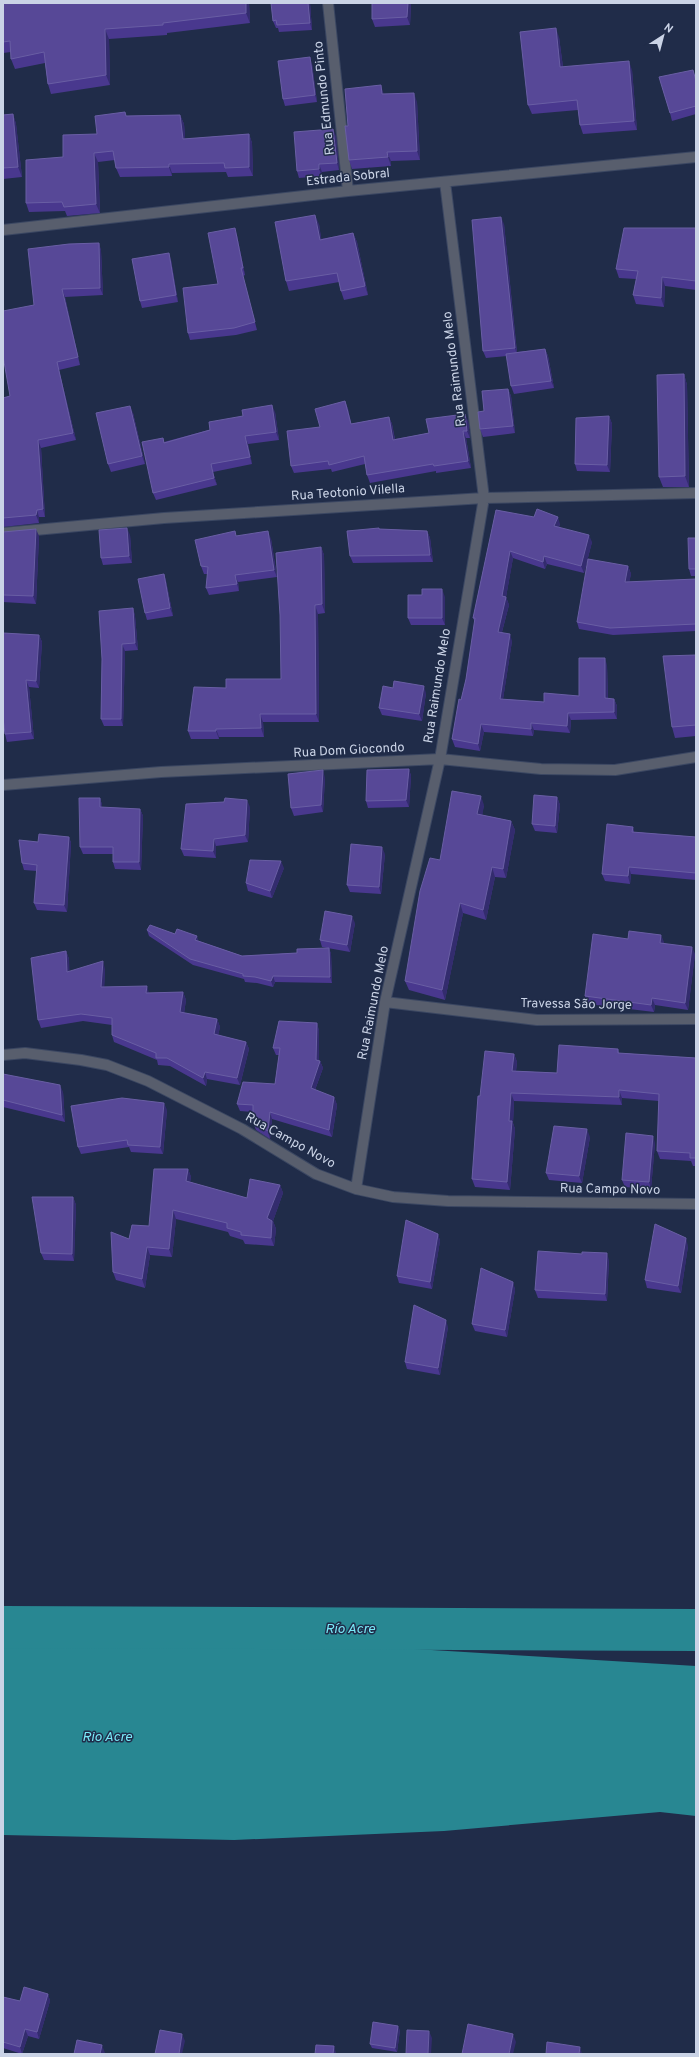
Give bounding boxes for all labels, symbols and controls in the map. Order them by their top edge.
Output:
north arrow [643,16,683,56]
text: N [661,21,676,37]
street label: Rua Edmundo Pinto [311,40,339,156]
street label: Estrada Sobral [305,166,391,190]
street label: Rua Raimundo Melo [440,310,470,428]
street label: Rua Teotonio Vilella [290,481,406,505]
street label: Rua Raimundo Melo [421,627,455,745]
street label: Rua Dom Giocondo [293,740,405,762]
street label: Rua Raimundo Melo [355,944,393,1062]
street label: Travessa São Jorge [520,996,632,1014]
street label: Rua Campo Novo [242,1110,338,1172]
street label: Rua Campo Novo [560,1181,660,1199]
water label: Río Acre [325,1621,376,1638]
water label: Rio Acre [82,1729,133,1746]

